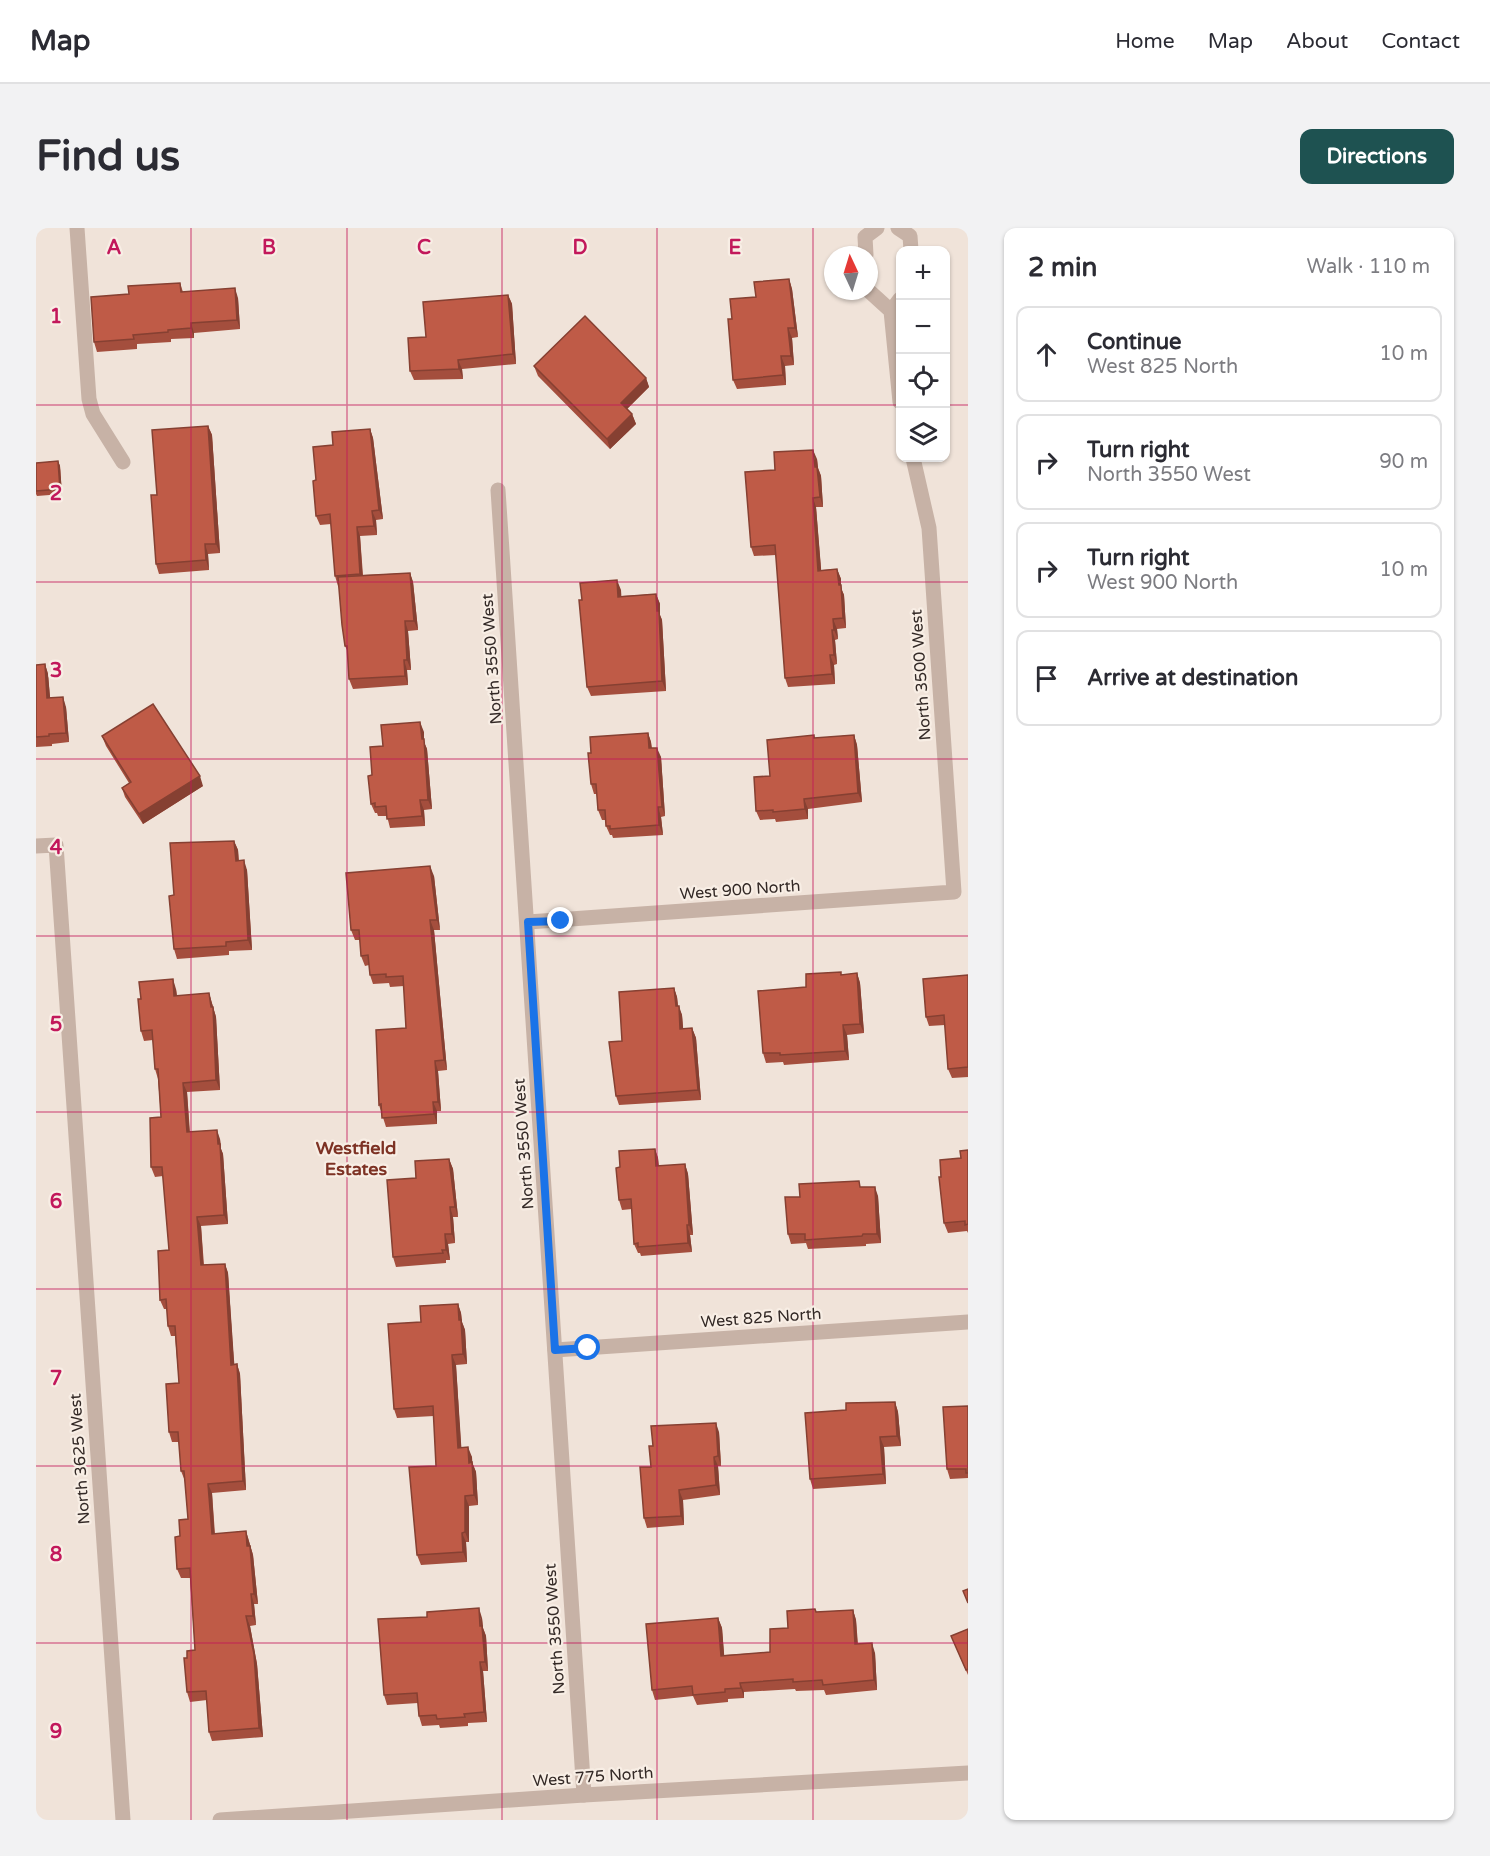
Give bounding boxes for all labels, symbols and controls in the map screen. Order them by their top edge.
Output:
text: Map [30,24,90,58]
text: Home [1115,29,1175,54]
text: Map [1208,29,1253,54]
text: About [1286,29,1348,54]
text: Contact [1381,29,1460,54]
button: Directions [1300,129,1454,184]
text: Find us [36,131,180,182]
text: A [107,236,122,260]
text: B [262,236,276,260]
text: C [417,236,431,260]
text: D [572,236,588,260]
text: E [729,236,742,260]
north arrow [824,246,878,300]
map controls [896,246,950,462]
button: + [896,246,950,300]
text: 2 min [1028,252,1097,283]
text: Walk · 110 m [1307,255,1430,279]
button: − [896,300,950,354]
text: 1 [50,305,62,329]
text: Continue [1087,329,1182,355]
icon: ahead [1030,338,1063,371]
text: 10 m [1379,342,1428,366]
button: locate [896,354,950,408]
text: West 825 North [1087,355,1238,379]
button: layers [896,408,950,462]
text: Turn right [1087,437,1189,463]
icon: right [1030,446,1063,479]
text: 90 m [1379,450,1428,474]
text: North 3550 West [1087,463,1251,487]
text: 2 [50,482,62,506]
text: Turn right [1087,545,1189,571]
icon: right [1030,554,1063,587]
text: 10 m [1379,558,1428,582]
text: West 900 North [1087,571,1238,595]
street label: North 3550 West [477,593,507,725]
street label: North 3500 West [906,609,936,741]
text: 3 [50,659,62,683]
icon: arrive [1030,662,1063,695]
text: Arrive at destination [1087,665,1298,691]
text: 4 [50,836,63,860]
street label: West 900 North [679,876,801,904]
route end [547,907,573,933]
text: 5 [50,1013,62,1037]
street label: North 3550 West [509,1078,539,1210]
district label: Westfield Estates [316,1137,396,1180]
text: 6 [50,1190,62,1214]
street label: West 825 North [700,1304,822,1332]
route start [574,1334,600,1360]
text: 7 [50,1367,62,1391]
street label: North 3625 West [65,1393,95,1525]
text: 8 [50,1543,62,1567]
street label: North 3550 West [540,1563,570,1695]
text: 9 [50,1720,62,1744]
street label: West 775 North [532,1763,654,1791]

